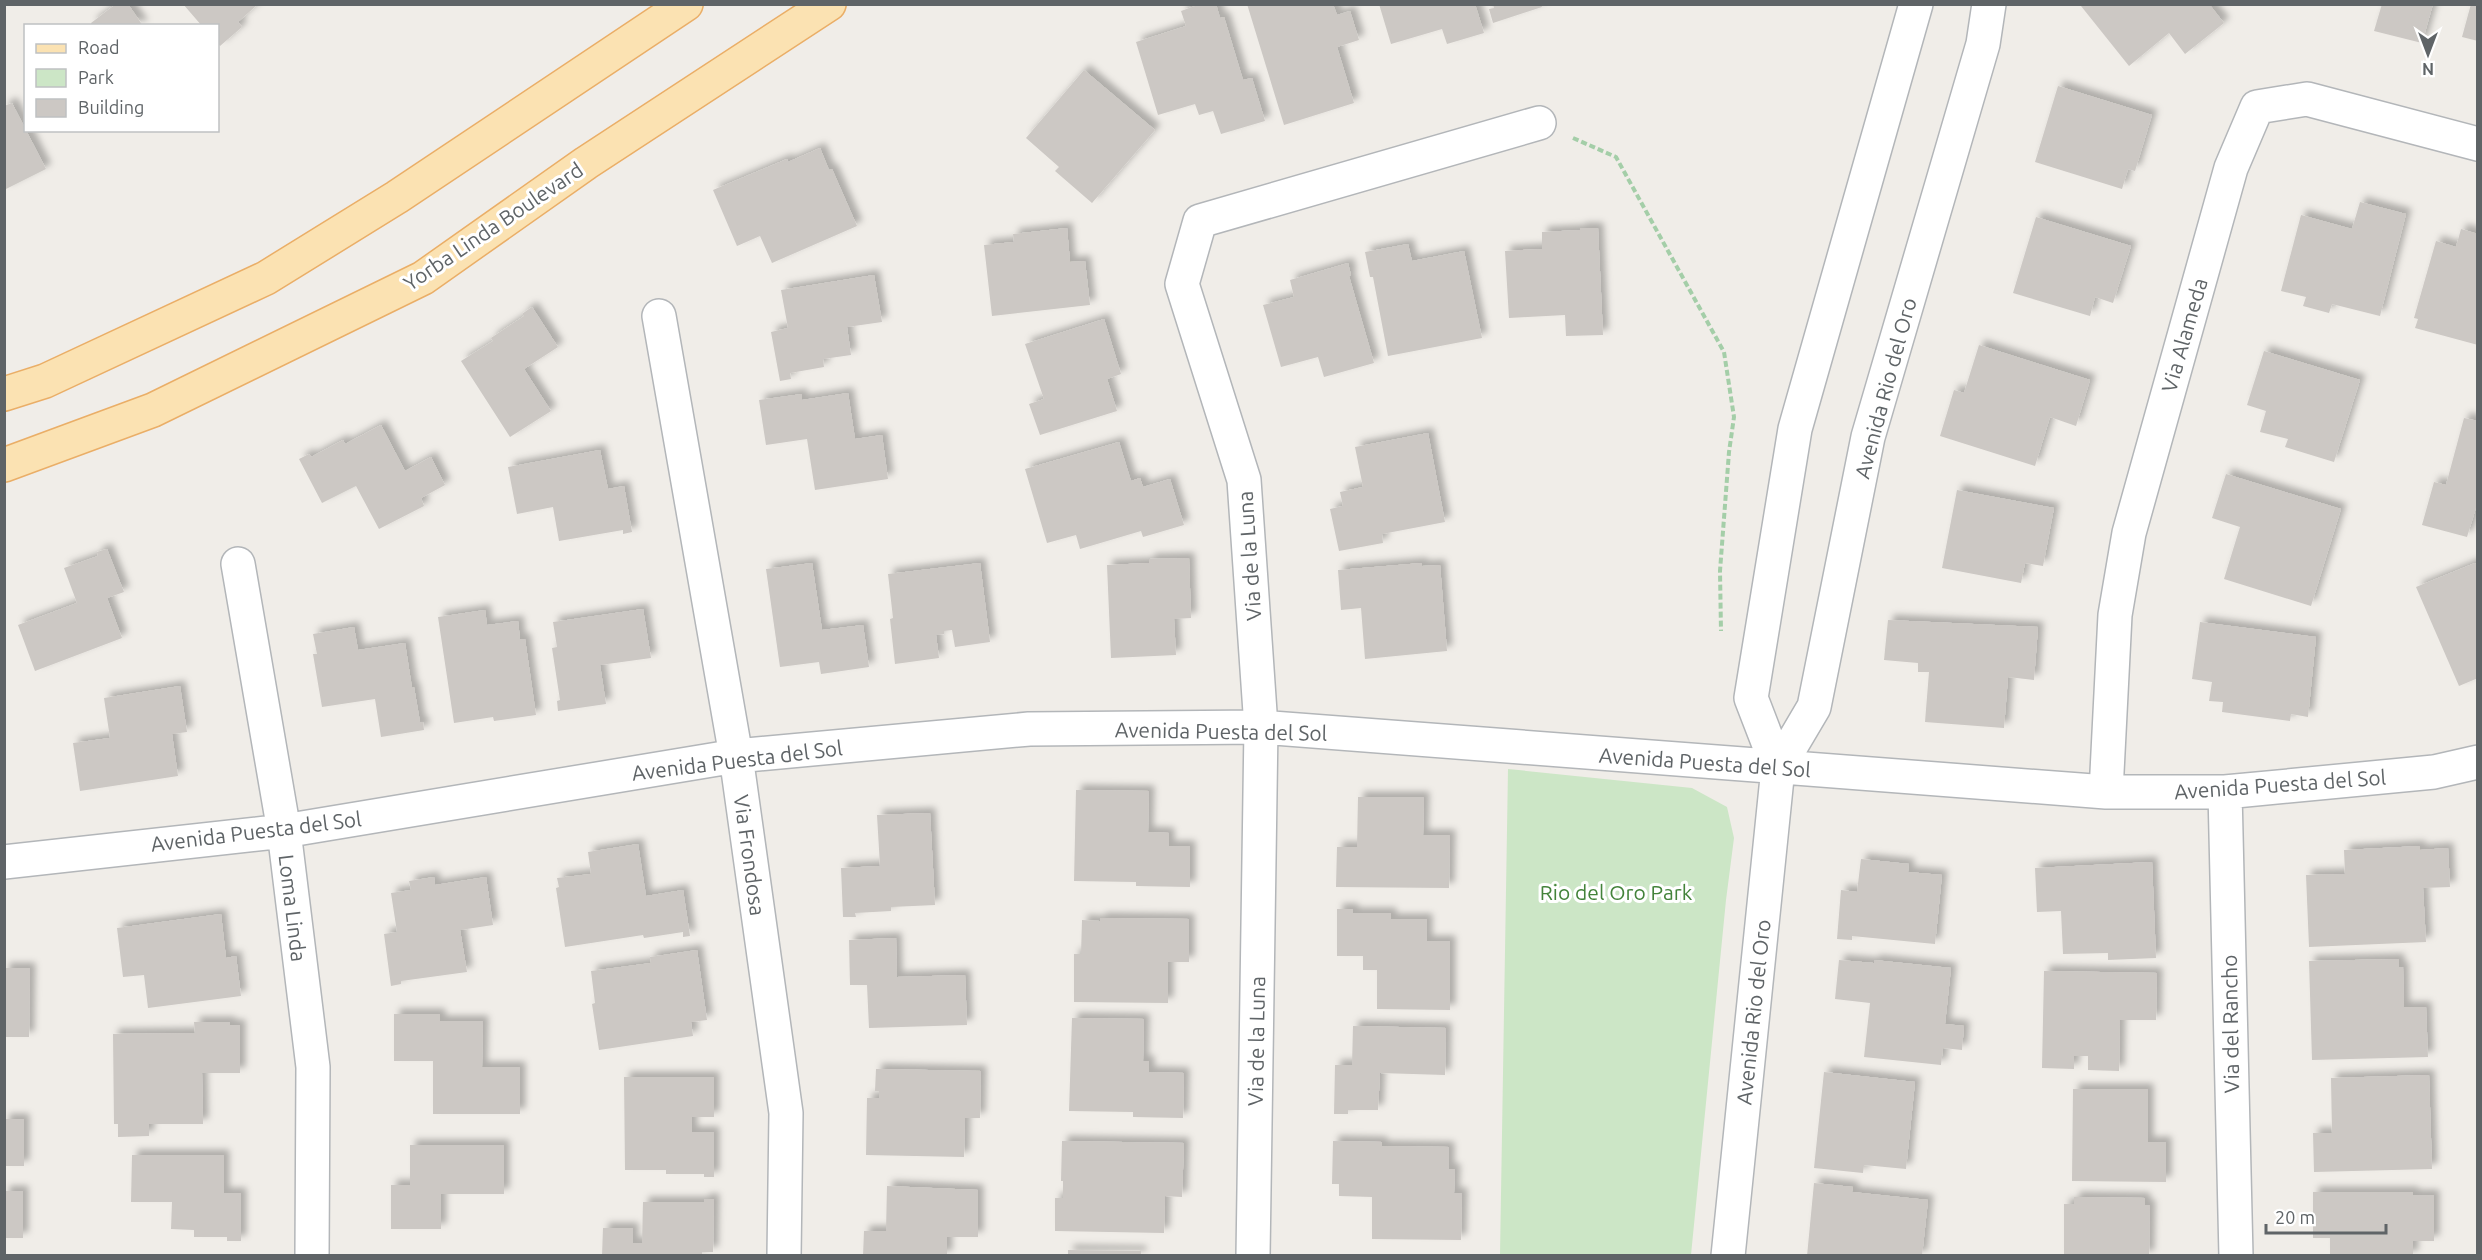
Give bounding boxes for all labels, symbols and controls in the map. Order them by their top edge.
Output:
legend [24,24,219,132]
north arrow [2398,24,2458,84]
text: Road [78,37,120,57]
text: N [2422,60,2434,78]
text: Park [78,67,114,87]
text: Building [78,97,144,117]
street label: Yorba Linda Boulevard [399,157,587,295]
street label: Via Alameda [2156,275,2212,395]
street label: Avenida Rio del Oro [1849,295,1921,481]
street label: Via de la Luna [1232,490,1266,622]
street label: Avenida Puesta del Sol [1115,717,1327,745]
street label: Avenida Puesta del Sol [630,735,844,785]
street label: Avenida Puesta del Sol [1598,743,1812,781]
street label: Avenida Puesta del Sol [2173,765,2387,803]
street label: Via Frondosa [730,793,770,917]
street label: Avenida Puesta del Sol [149,806,363,856]
street label: Loma Linda [275,853,311,963]
park label: Rio del Oro Park [1540,880,1693,904]
street label: Avenida Rio del Oro [1731,918,1775,1106]
street label: Via del Rancho [2217,954,2243,1094]
street label: Via de la Luna [1243,976,1269,1106]
scale bar [2266,1197,2386,1235]
text: 20 m [2275,1207,2315,1227]

